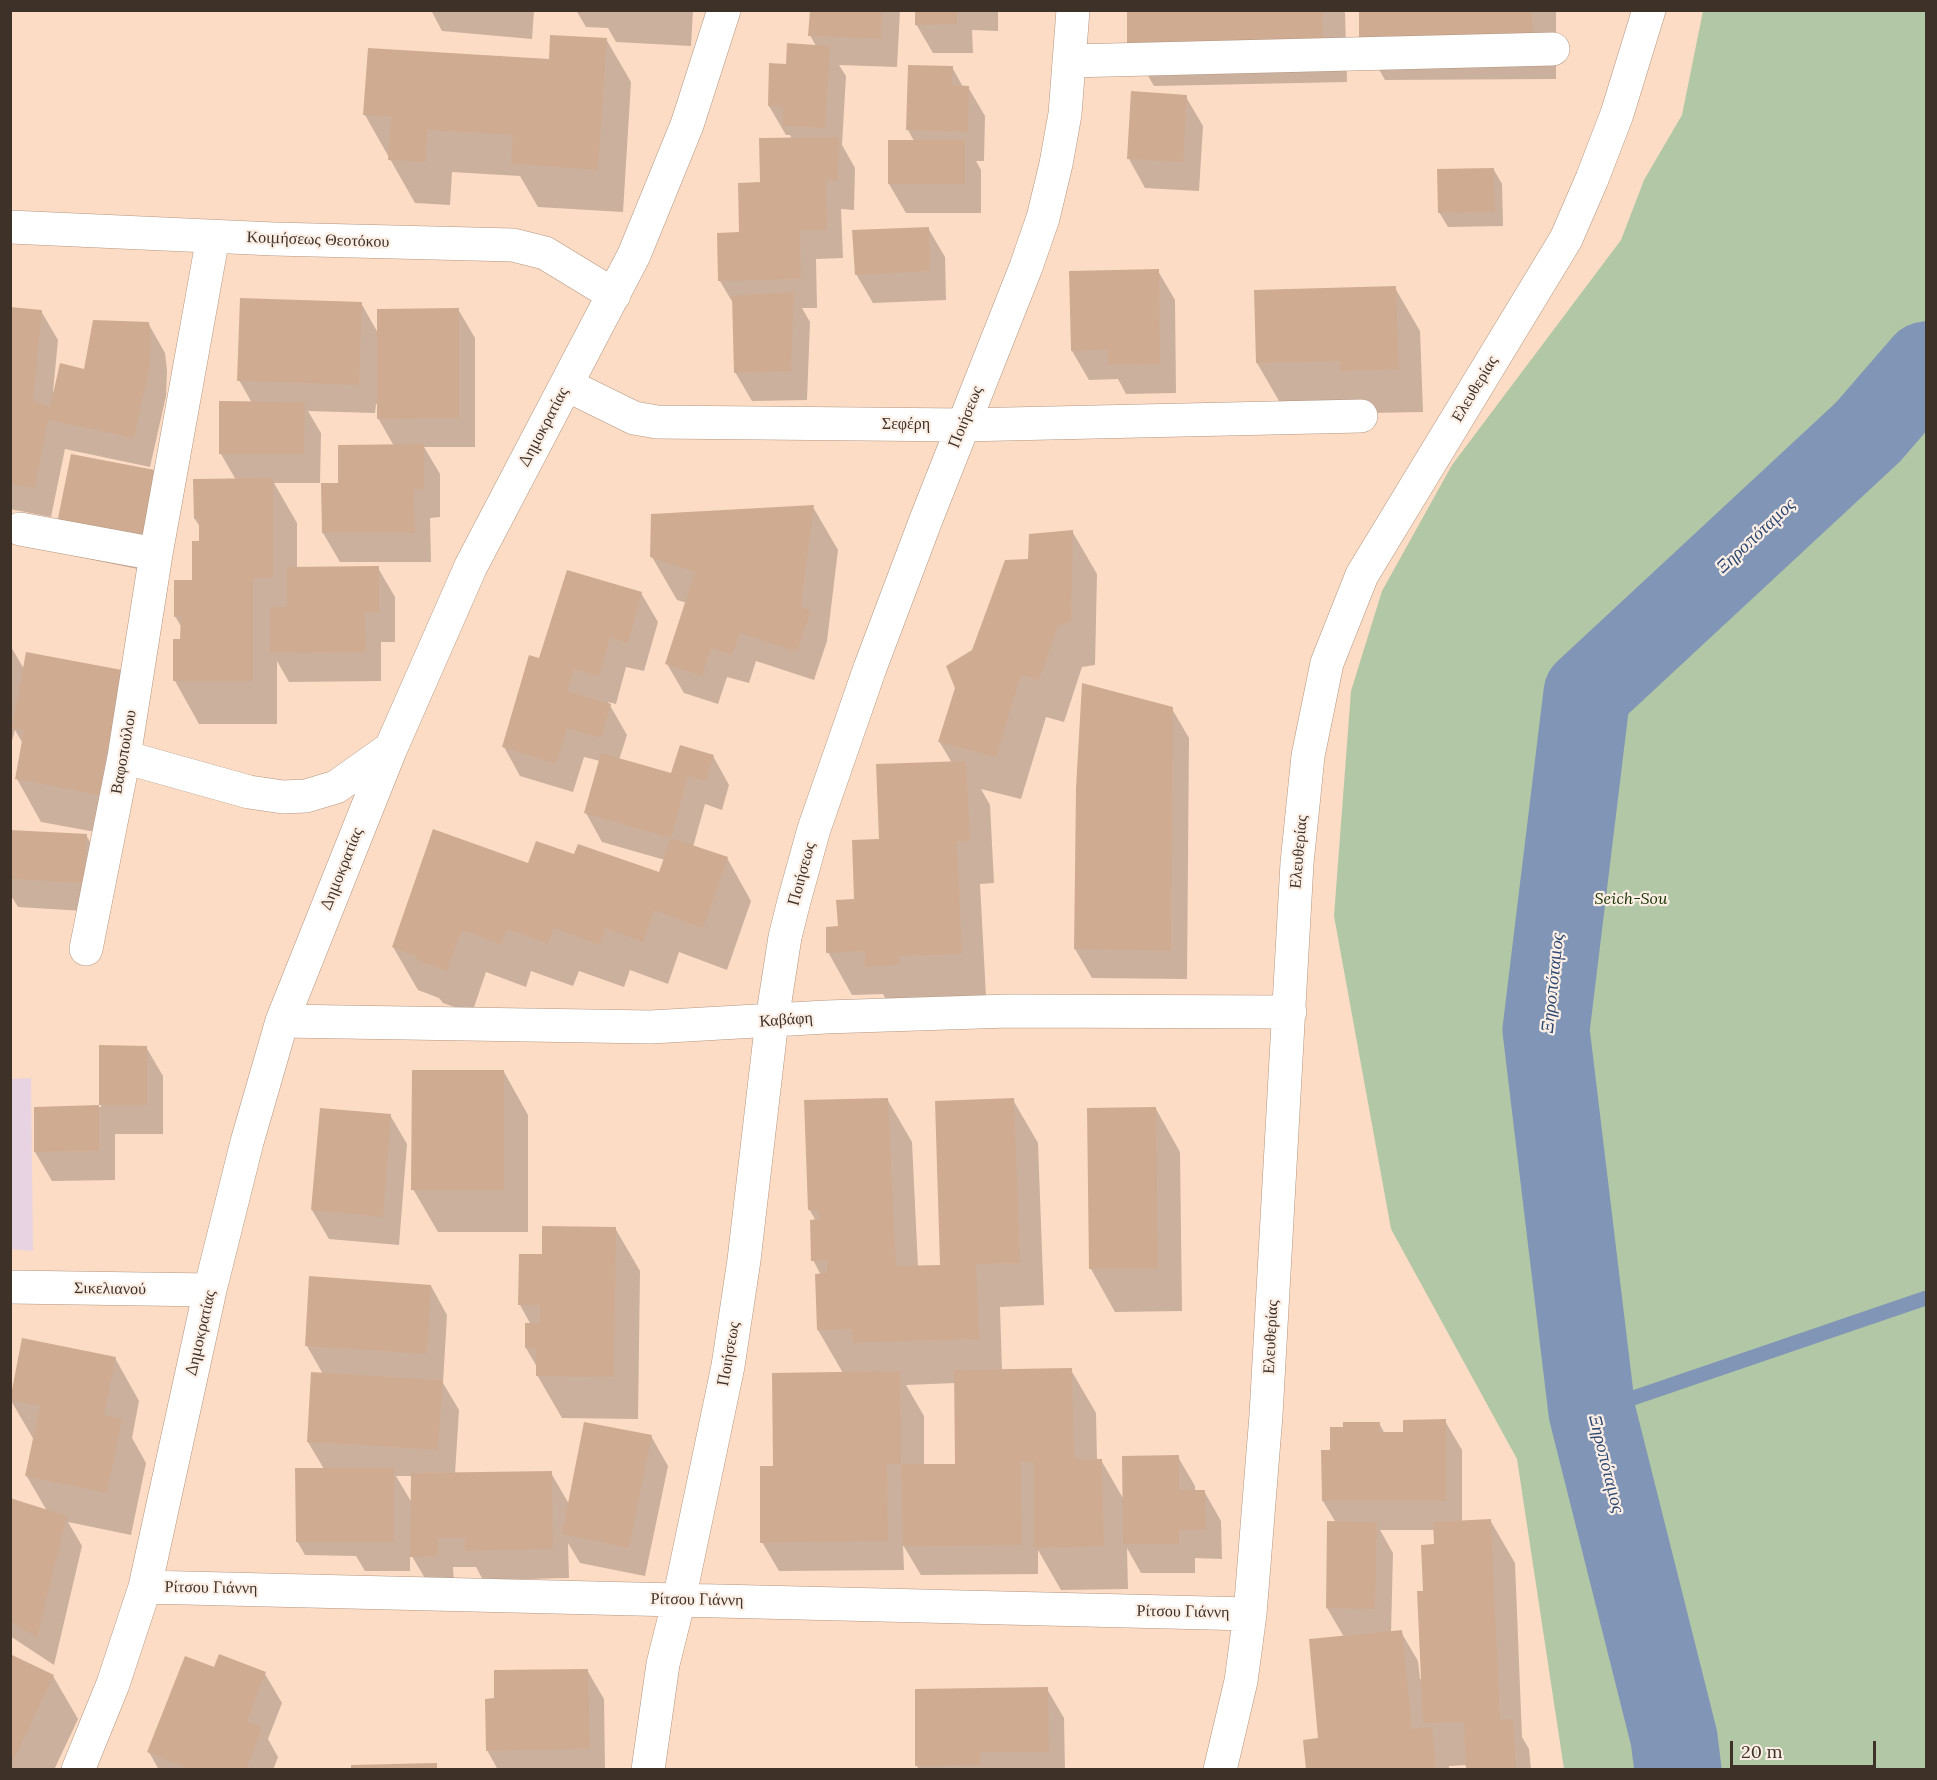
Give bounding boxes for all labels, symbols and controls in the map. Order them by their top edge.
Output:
street label: Κοιμήσεως Θεοτόκου [246,228,390,252]
street label: Ελευθερίας [1448,353,1502,425]
street label: Ποιήσεως [945,383,987,451]
street label: Δημοκρατίας [515,384,573,470]
street label: Σεφέρη [882,414,930,434]
water label: Ξηροπόταμος [1712,494,1800,578]
street label: Βαφοπούλου [107,708,141,796]
street label: Ελευθερίας [1286,815,1312,889]
street label: Δημοκρατίας [317,825,367,913]
street label: Ποιήσεως [784,840,820,908]
park label: Seich-Sou [1595,889,1667,909]
water label: Ξηροπόταμος [1537,932,1569,1034]
street label: Καβάφη [759,1009,813,1031]
street label: Σικελιανού [74,1279,146,1299]
street label: Δημοκρατίας [182,1288,220,1378]
street label: Ελευθερίας [1259,1300,1283,1374]
street label: Ποιήσεως [714,1320,744,1388]
water label: Ξηροπόταμος [1583,1413,1629,1515]
street label: Ρίτσου Γιάννη [164,1578,258,1598]
street label: Ρίτσου Γιάννη [650,1590,744,1610]
street label: Ρίτσου Γιάννη [1136,1602,1230,1622]
scale bar [1733,1729,1878,1767]
text: 20 m [1741,1740,1783,1763]

